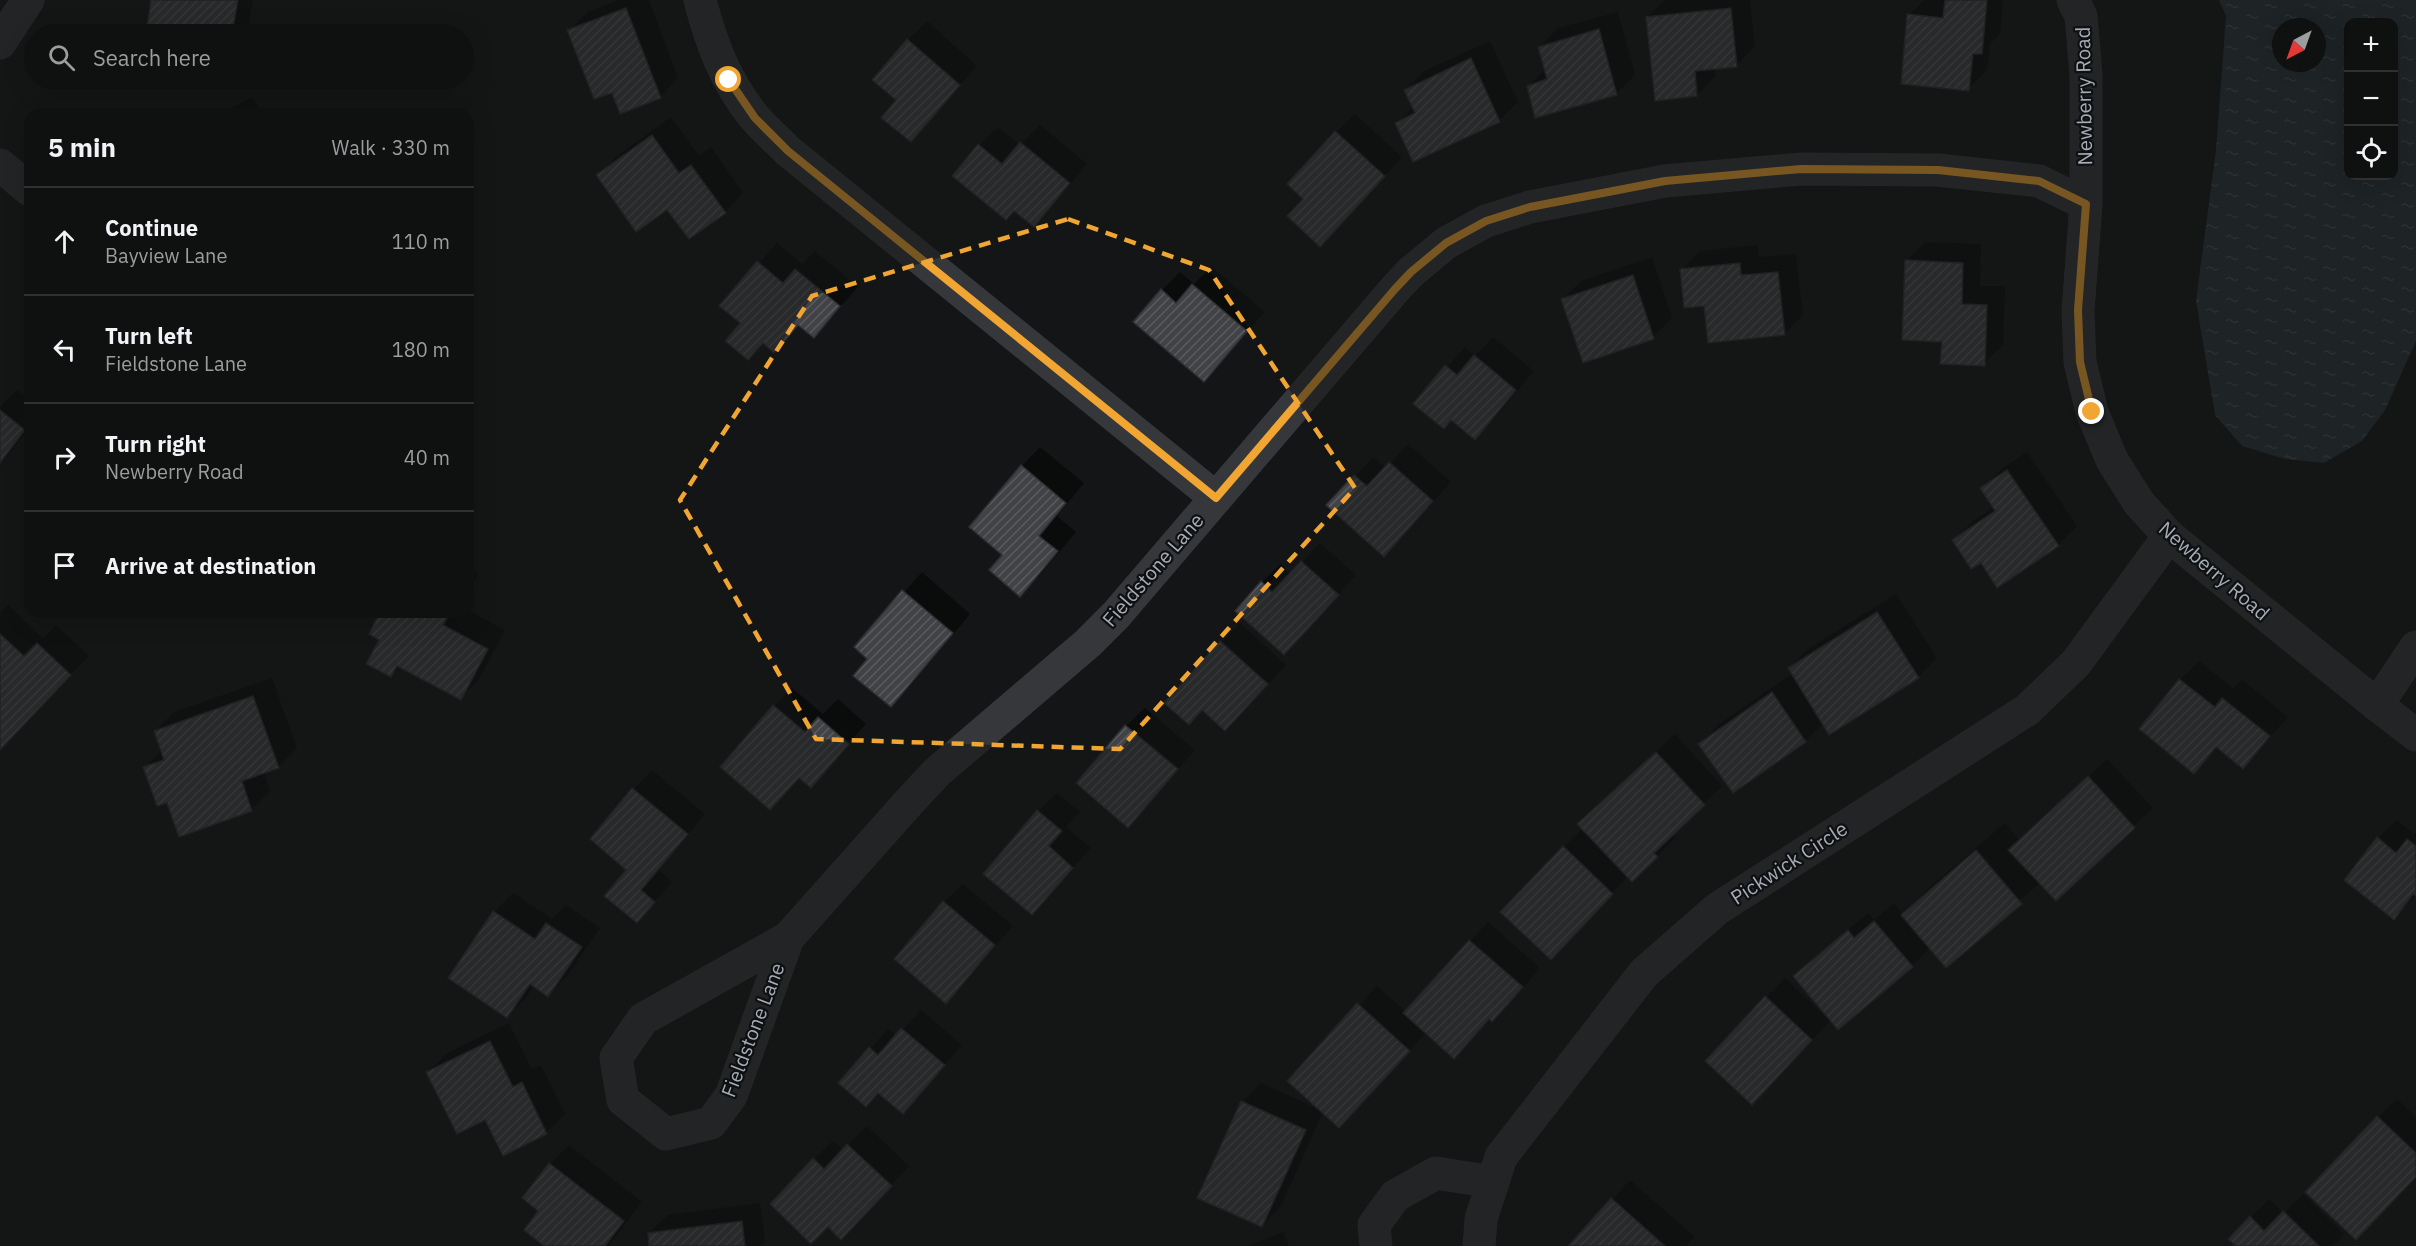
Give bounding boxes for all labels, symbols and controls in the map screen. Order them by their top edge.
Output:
north arrow [2272,18,2326,72]
map controls [2344,18,2398,180]
button: + [2344,18,2398,72]
search box [24,24,474,90]
street label: Newberry Road [2069,27,2098,165]
icon: search [45,41,78,74]
text: Search here [93,43,211,72]
route start [715,66,741,92]
button: − [2344,72,2398,126]
button: locate [2344,126,2398,180]
text: 5 min [48,130,116,164]
text: Walk · 330 m [332,134,450,161]
text: Continue [105,213,198,242]
icon: ahead [48,225,81,258]
text: 110 m [392,228,450,255]
text: Bayview Lane [105,242,227,269]
text: Turn left [105,321,193,350]
icon: left [48,333,81,366]
text: 180 m [392,336,450,363]
text: Fieldstone Lane [105,350,247,377]
route end [2078,398,2104,424]
text: Turn right [105,429,206,458]
icon: right [48,441,81,474]
text: 40 m [404,444,450,471]
text: Newberry Road [105,458,244,485]
street label: Fieldstone Lane [1096,507,1209,632]
street label: Newberry Road [2153,515,2275,626]
icon: arrive [48,549,81,582]
text: Arrive at destination [105,551,316,580]
street label: Pickwick Circle [1725,815,1853,911]
street label: Fieldstone Lane [714,959,791,1101]

